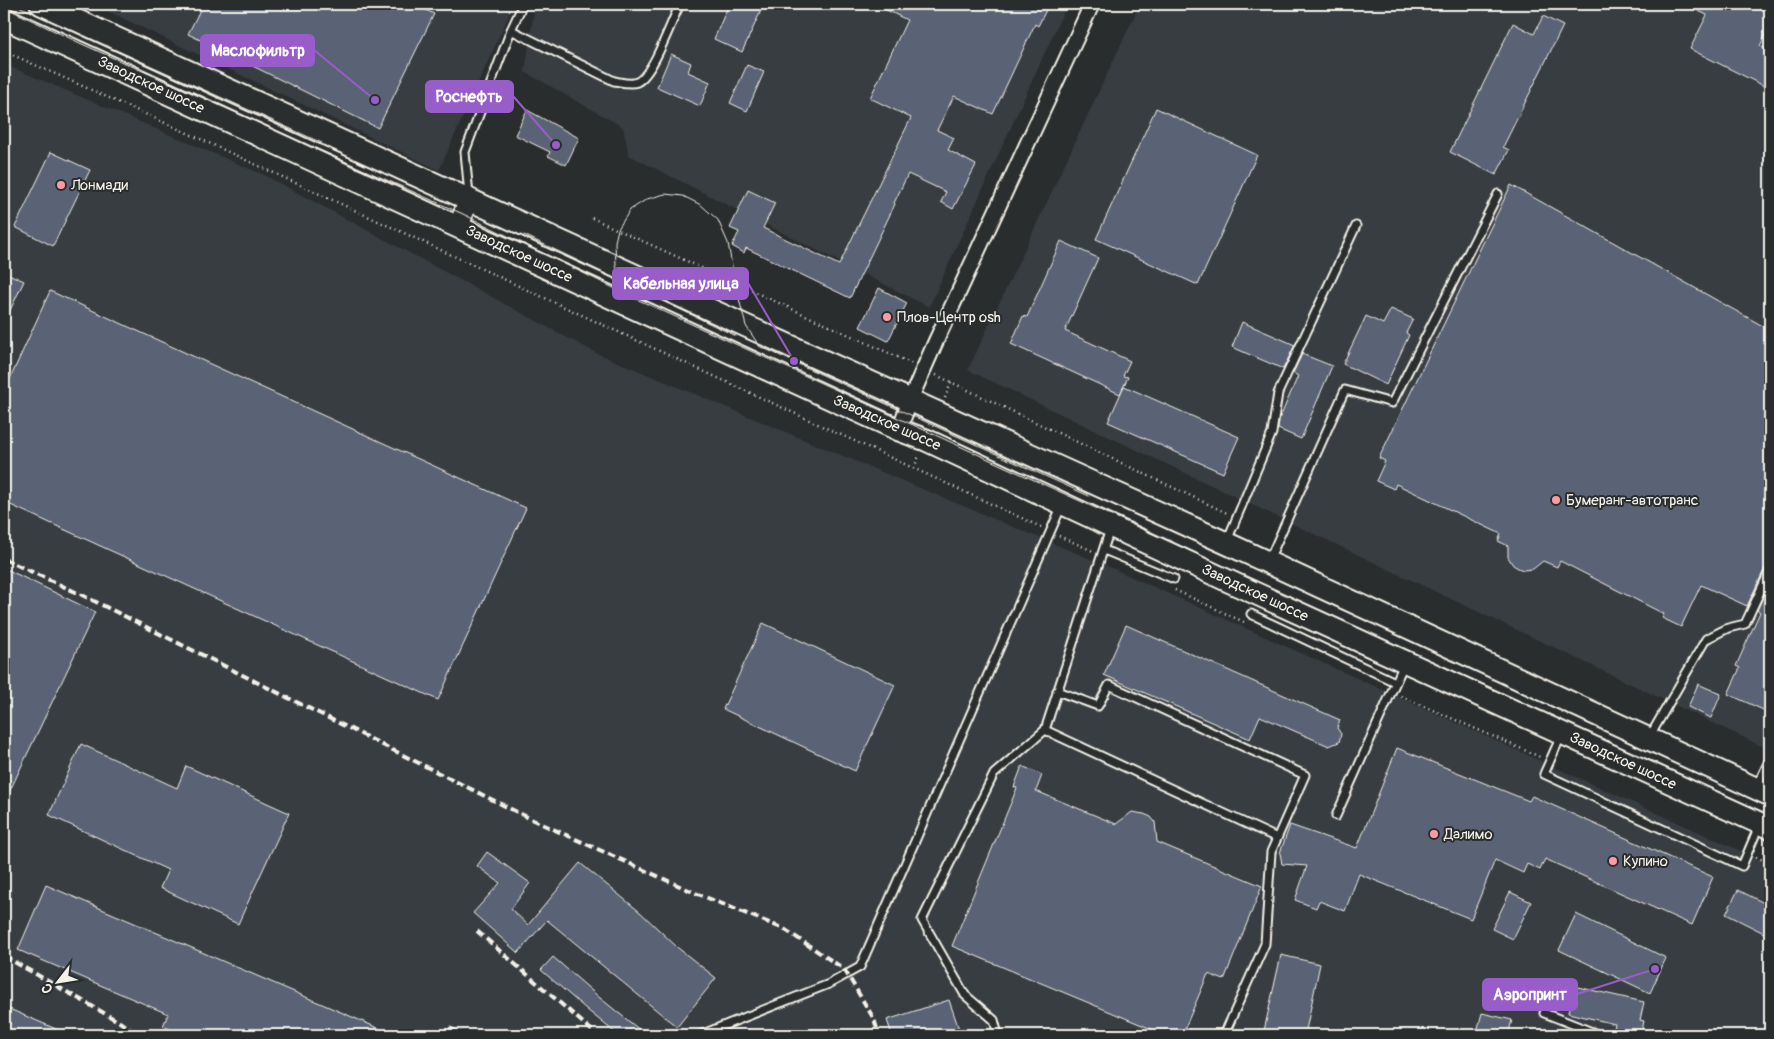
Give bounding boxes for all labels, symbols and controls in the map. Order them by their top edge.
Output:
callout: Маслофильтр [201,35,314,66]
text: Маслофильтр [211,41,305,61]
street label: Заводское шоссе [95,52,208,118]
callout: Роснефть [426,81,513,112]
text: Роснефть [435,87,503,107]
place label: Лонмади [70,176,128,195]
marker: Лонмади [55,179,67,191]
street label: Заводское шоссе [463,221,576,287]
callout: Кабельная улица [613,268,748,299]
text: Кабельная улица [623,274,739,294]
place label: Плов-Центр osh [897,308,1001,327]
marker: Плов-Центр osh [881,311,893,323]
street label: Заводское шоссе [830,391,944,455]
place label: Бумеранг-автотранс [1566,491,1699,510]
marker: Бумеранг-автотранс [1550,494,1562,506]
street label: Заводское шоссе [1199,560,1312,626]
street label: Заводское шоссе [1567,728,1680,794]
place label: Далимо [1443,825,1492,844]
marker: Далимо [1428,828,1440,840]
place label: Купино [1623,852,1668,871]
marker: Купино [1607,855,1619,867]
north arrow [32,956,82,1006]
callout: Аэропринт [1483,979,1577,1010]
text: С [38,980,57,997]
text: Аэропринт [1493,985,1568,1005]

